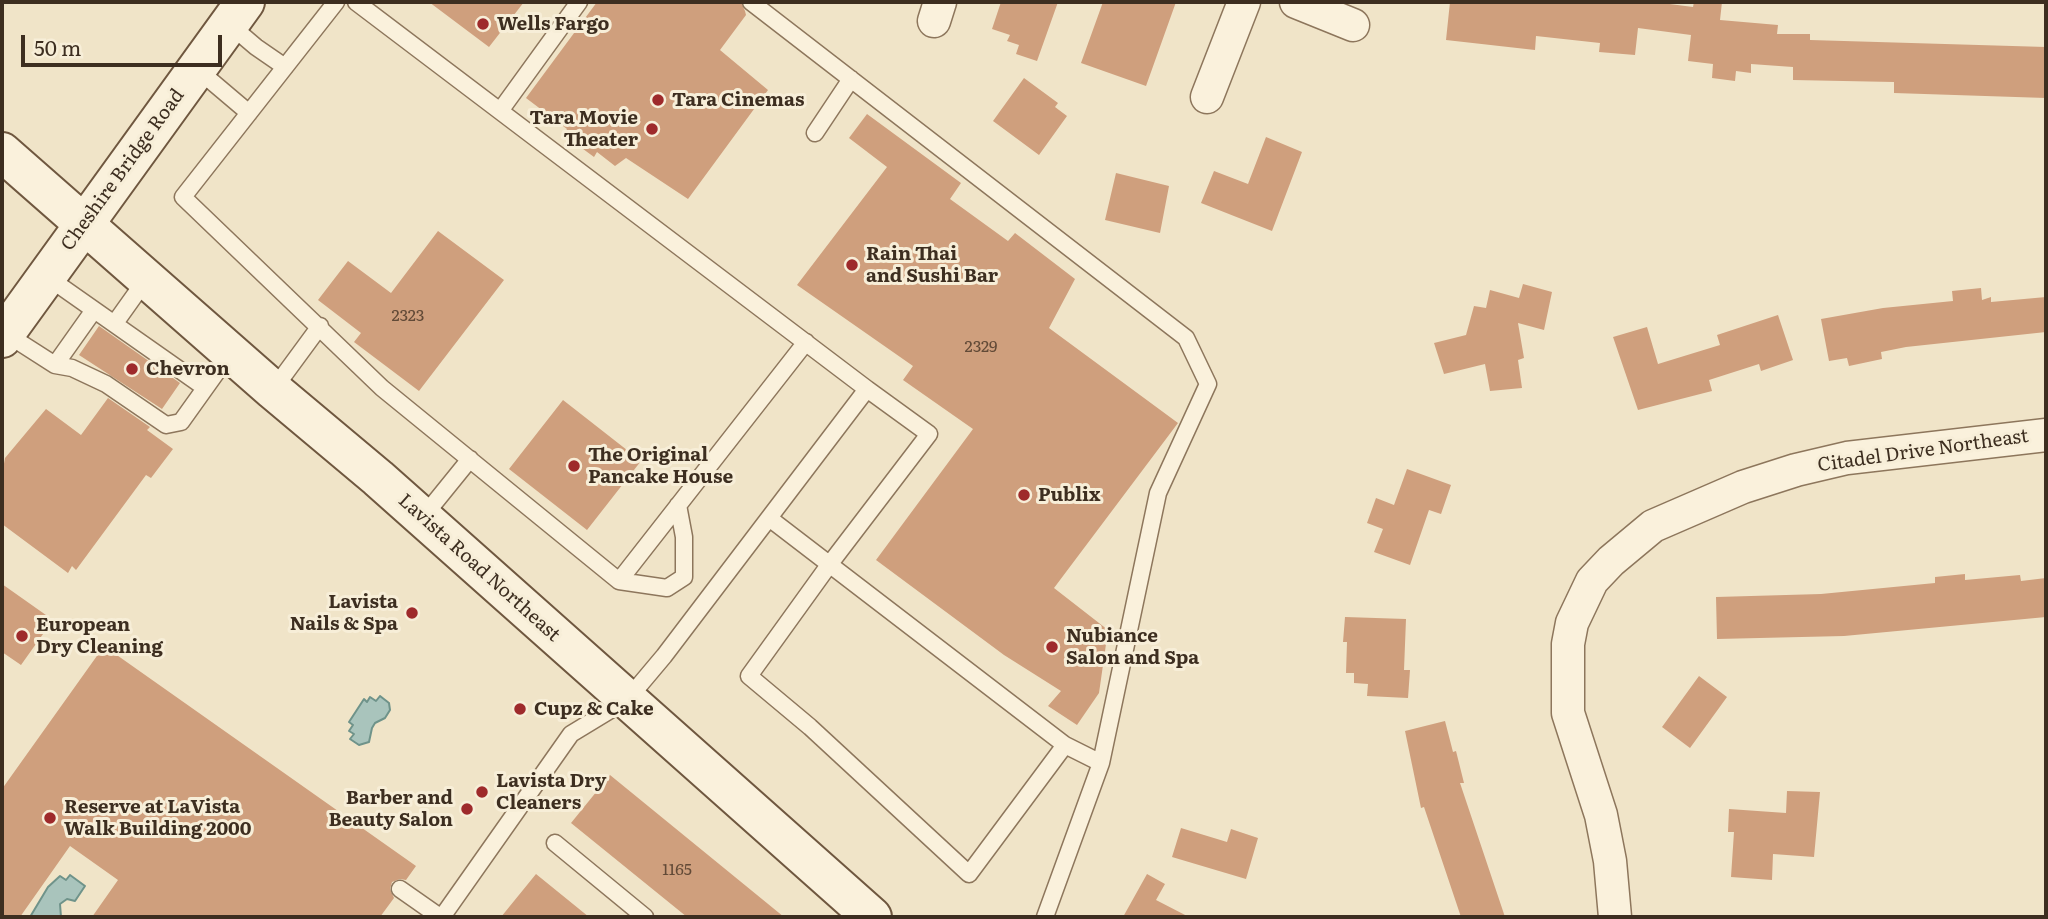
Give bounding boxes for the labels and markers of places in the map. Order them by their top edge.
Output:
place label: Wells Fargo [497,13,609,35]
marker: Wells Fargo [475,16,491,32]
place label: Tara Cinemas [672,89,804,111]
marker: Tara Cinemas [650,92,666,108]
place label: Tara Movie Theater [530,107,638,151]
marker: Tara Movie Theater [644,121,660,137]
place label: Rain Thai and Sushi Bar [866,243,998,287]
marker: Rain Thai and Sushi Bar [844,257,860,273]
place label: Chevron [146,358,230,380]
marker: Chevron [124,361,140,377]
place label: The Original Pancake House [588,444,733,488]
marker: The Original Pancake House [566,458,582,474]
place label: Publix [1038,484,1100,506]
marker: Publix [1016,487,1032,503]
place label: Lavista Nails & Spa [290,591,398,635]
marker: Lavista Nails & Spa [404,605,420,621]
place label: European Dry Cleaning [36,614,163,658]
place label: Nubiance Salon and Spa [1066,625,1199,669]
marker: European Dry Cleaning [14,628,30,644]
marker: Nubiance Salon and Spa [1044,639,1060,655]
place label: Cupz & Cake [534,698,654,720]
marker: Cupz & Cake [512,701,528,717]
place label: Lavista Dry Cleaners [496,770,606,814]
marker: Lavista Dry Cleaners [474,784,490,800]
place label: Barber and Beauty Salon [328,787,453,831]
place label: Reserve at LaVista Walk Building 2000 [64,796,252,840]
marker: Barber and Beauty Salon [459,801,475,817]
marker: Reserve at LaVista Walk Building 2000 [42,810,58,826]

